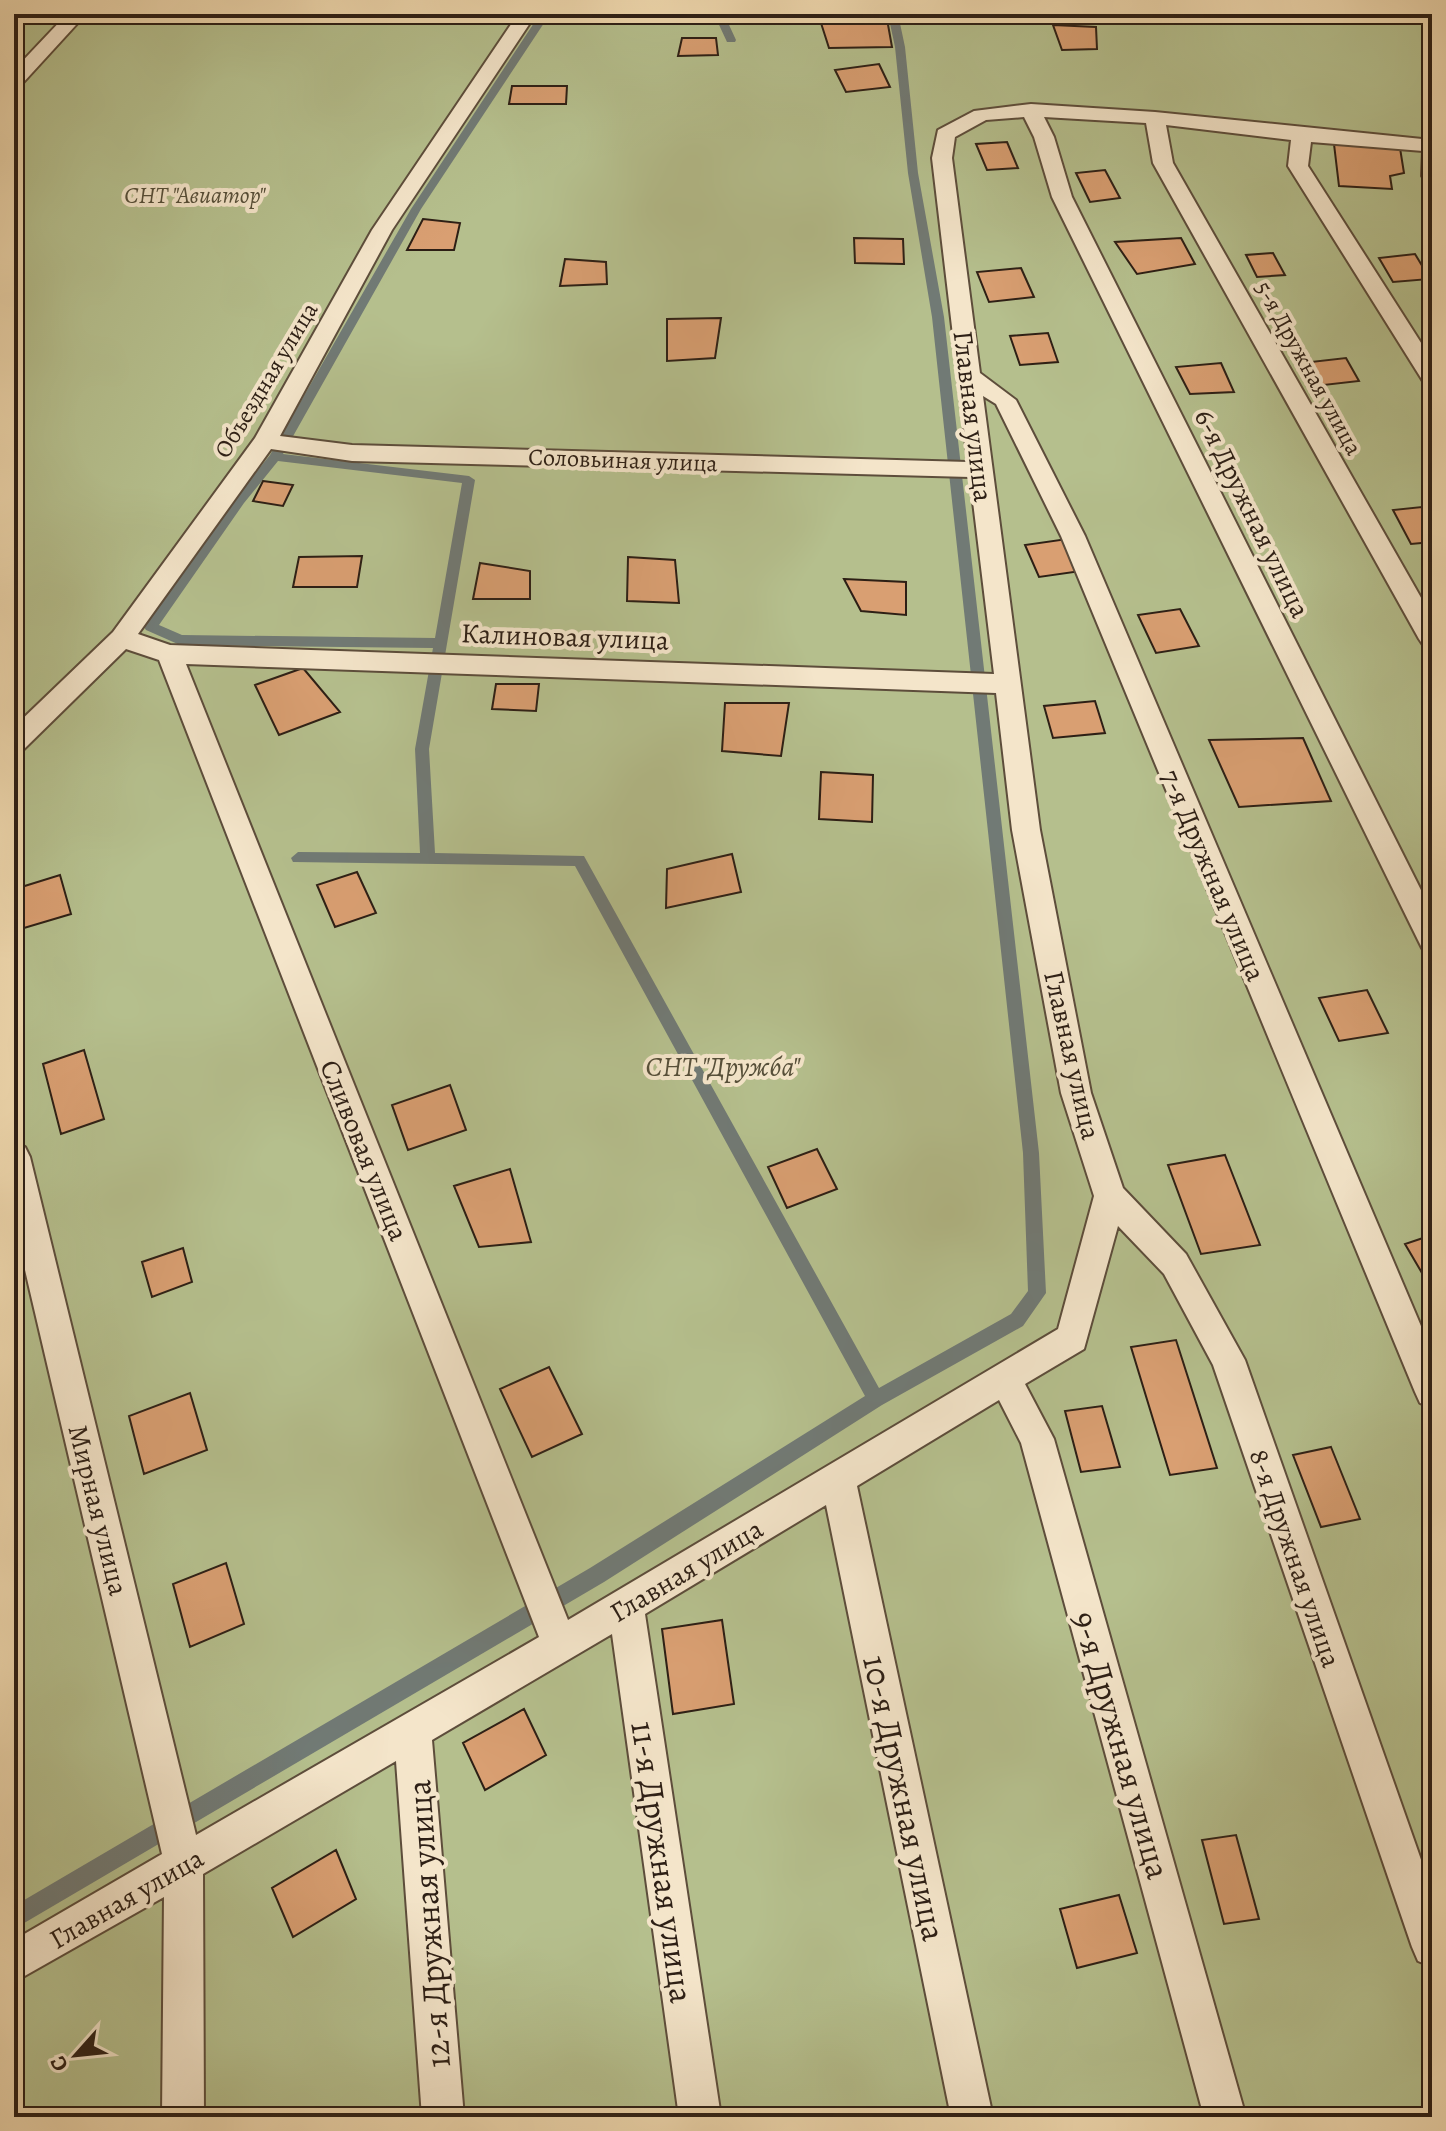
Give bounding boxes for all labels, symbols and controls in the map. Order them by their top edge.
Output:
park label: СНТ "Авиатор" [124,179,267,211]
street label: 5-я Дружная улица [1248,275,1370,461]
street label: Объездная улица [207,296,325,464]
street label: Главная улица [944,328,1002,504]
street label: 6-я Дружная улица [1185,403,1319,624]
street label: Соловьиная улица [528,441,718,479]
street label: Калиновая улица [460,614,670,660]
street label: 7-я Дружная улица [1151,764,1275,987]
street label: Главная улица [1034,967,1110,1144]
park label: СНТ "Дружба" [646,1048,801,1086]
street label: Сливовая улица [310,1054,418,1247]
street label: Мирная улица [59,1421,138,1599]
street label: 8-я Дружная улица [1240,1444,1350,1673]
street label: Главная улица [603,1510,770,1632]
street label: 9-я Дружная улица [1061,1606,1182,1885]
street label: 10-я Дружная улица [851,1651,958,1945]
street label: 11-я Дружная улица [619,1718,706,2006]
street label: 12-я Дружная улица [395,1778,462,2070]
street label: Главная улица [42,1839,211,1958]
north arrow [36,2015,116,2095]
text: С [43,2051,76,2076]

